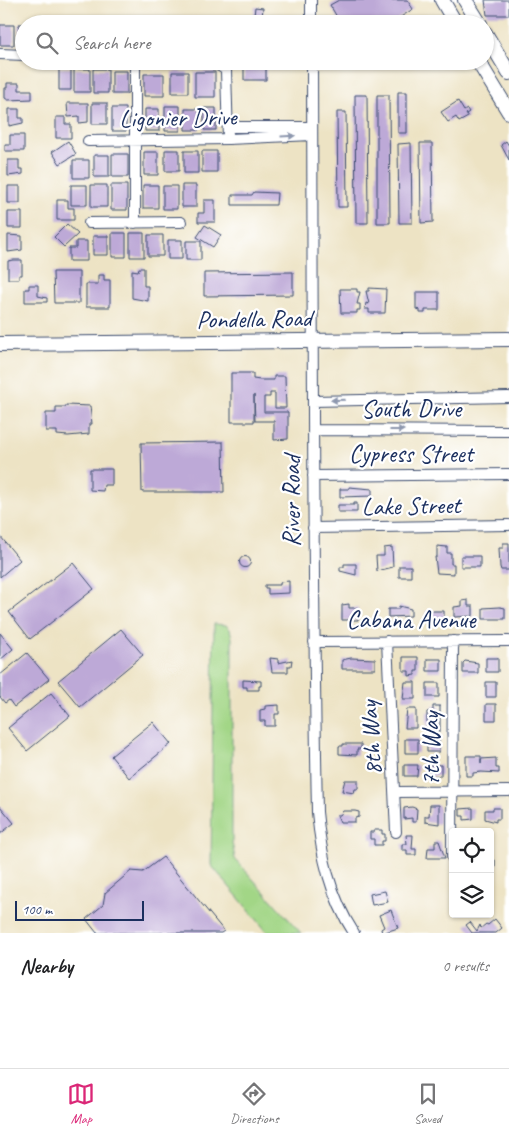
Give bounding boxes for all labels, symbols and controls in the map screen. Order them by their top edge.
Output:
search box [15,15,494,70]
icon: search [33,29,61,57]
text: Search here [73,31,150,55]
street label: Ligonier Drive [119,101,239,135]
one-way arrow [280,132,296,140]
street label: Pondella Road [196,302,316,336]
street label: South Drive [361,393,463,425]
one-way arrow [330,397,346,405]
one-way arrow [389,426,405,434]
street label: Cypress Street [349,438,476,470]
street label: River Road [276,452,308,547]
street label: Lake Street [361,489,463,523]
street label: Cabana Avenue [347,604,477,636]
street label: 8th Way [352,697,390,776]
street label: 7th Way [415,709,447,786]
map controls [449,828,494,918]
button: locate [449,828,494,873]
button: layers [449,873,494,918]
scale bar [15,898,144,921]
text: 100 m [22,901,52,918]
text: Nearby [20,953,73,979]
text: 0 results [442,956,489,976]
tab: Map [67,1080,95,1127]
tab: Directions [230,1080,279,1127]
tab: Saved [414,1080,442,1127]

